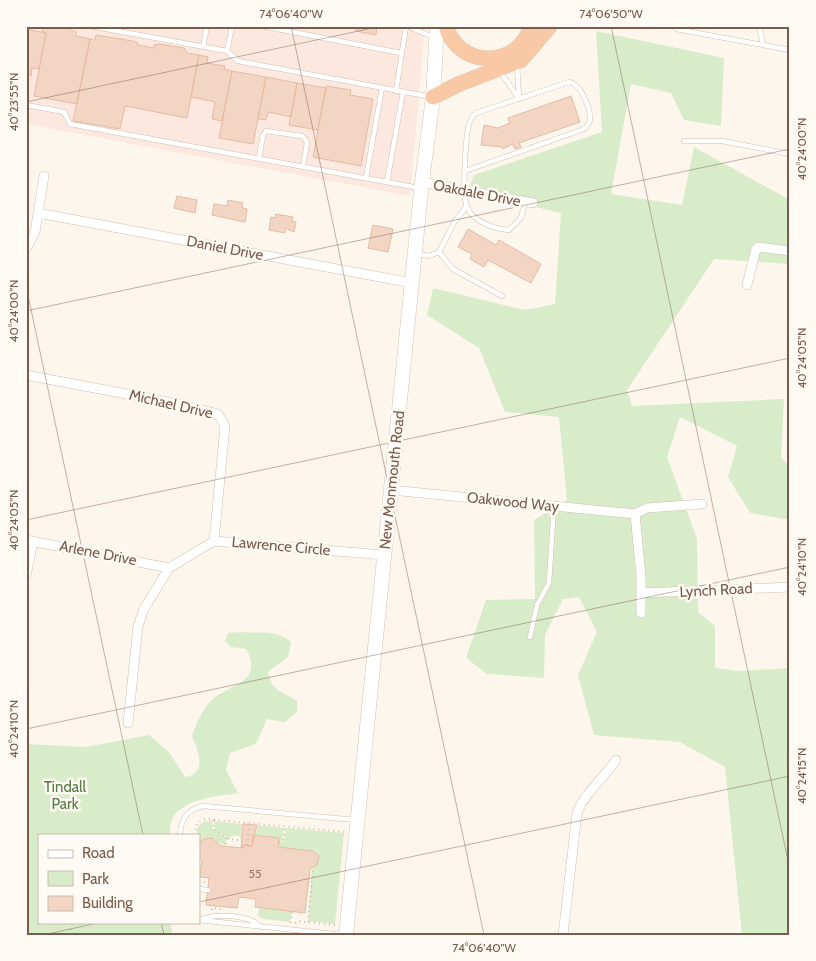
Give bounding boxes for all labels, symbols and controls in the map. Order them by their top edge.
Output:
text: 74°06'40"W [259,6,323,21]
text: 74°06'50"W [579,6,643,21]
text: 40°23'55"N [6,73,21,131]
text: 40°24'00"N [794,117,809,181]
street label: Oakdale Drive [432,176,523,210]
street label: Daniel Drive [185,232,265,264]
text: 40°24'00"N [6,279,21,343]
text: 40°24'05"N [794,327,809,389]
street label: Michael Drive [127,386,215,422]
street label: New Monmouth Road [376,410,408,550]
street label: Oakwood Way [466,488,560,516]
text: 40°24'05"N [6,489,21,551]
street label: Lawrence Circle [231,533,331,559]
street label: Arlene Drive [58,537,138,569]
text: 40°24'10"N [794,538,809,596]
street label: Lynch Road [679,579,753,601]
text: 40°24'10"N [6,700,21,758]
text: 40°24'15"N [794,748,809,804]
park label: Tindall Park [44,778,86,813]
legend [38,834,200,924]
text: Road [82,844,115,862]
house number: 55 [249,866,261,881]
text: Park [82,870,109,888]
text: Building [82,894,133,912]
text: 74°06'40"W [452,940,516,955]

